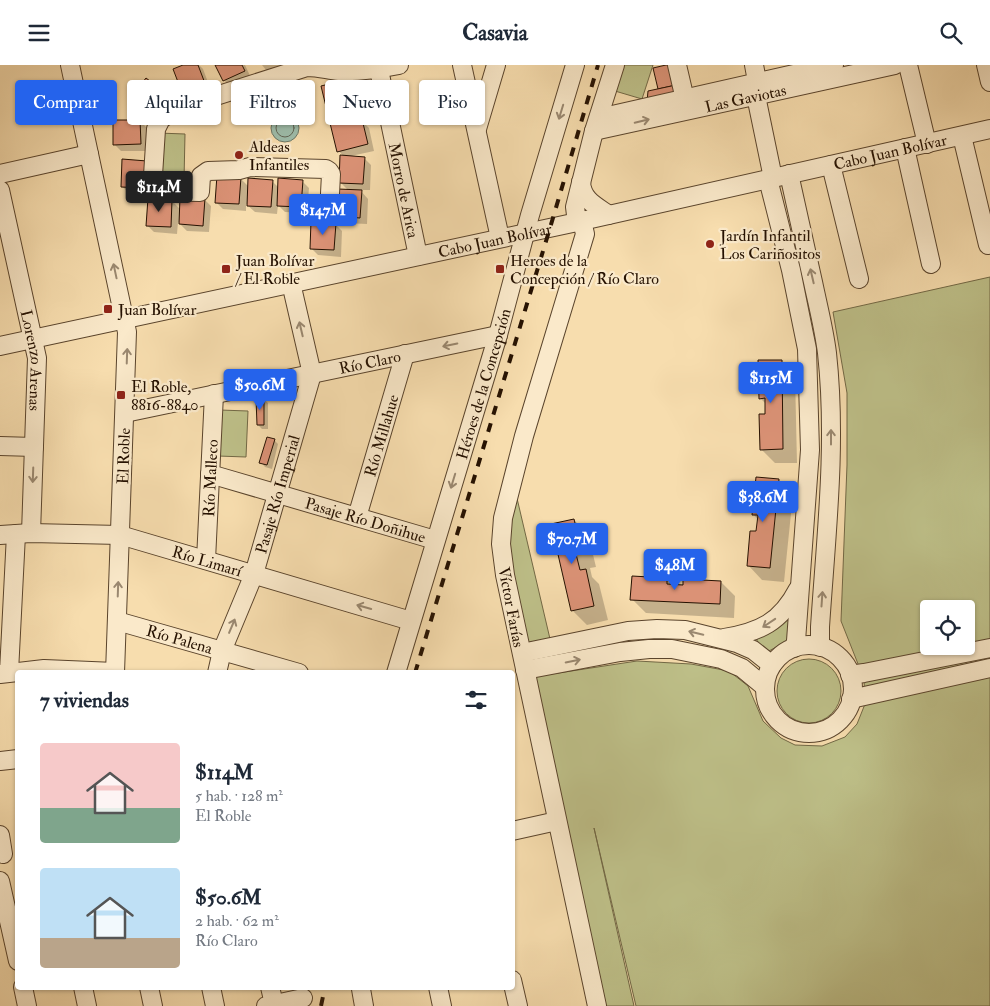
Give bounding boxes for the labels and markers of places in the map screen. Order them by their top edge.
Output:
place label: Aldeas Infantiles [248,137,309,175]
marker: Aldeas Infantiles [233,149,245,161]
pin: $114M [124,171,194,213]
pin: $147M [288,193,358,236]
place label: Jardín Infantil Los Cariñositos [719,226,821,264]
marker: Jardín Infantil Los Cariñositos [704,238,716,250]
place label: Juan Bolívar / El Roble [235,251,314,289]
place label: Heroes de la Concepción / Río Claro [510,251,659,290]
marker: Juan Bolívar / El Roble [220,263,232,275]
marker: Heroes de la Concepción / Río Claro [494,263,506,275]
place label: Juan Bolívar [117,300,196,321]
marker: Juan Bolívar [102,303,114,315]
pin: $115M [736,361,806,404]
pin: $50.6M [219,369,301,411]
place label: El Roble, 8816-8840 [131,377,198,415]
marker: El Roble, 8816-8840 [115,389,127,401]
pin: $38.6M [722,481,804,523]
pin: $70.7M [531,523,613,565]
pin: $48M [645,549,705,591]

